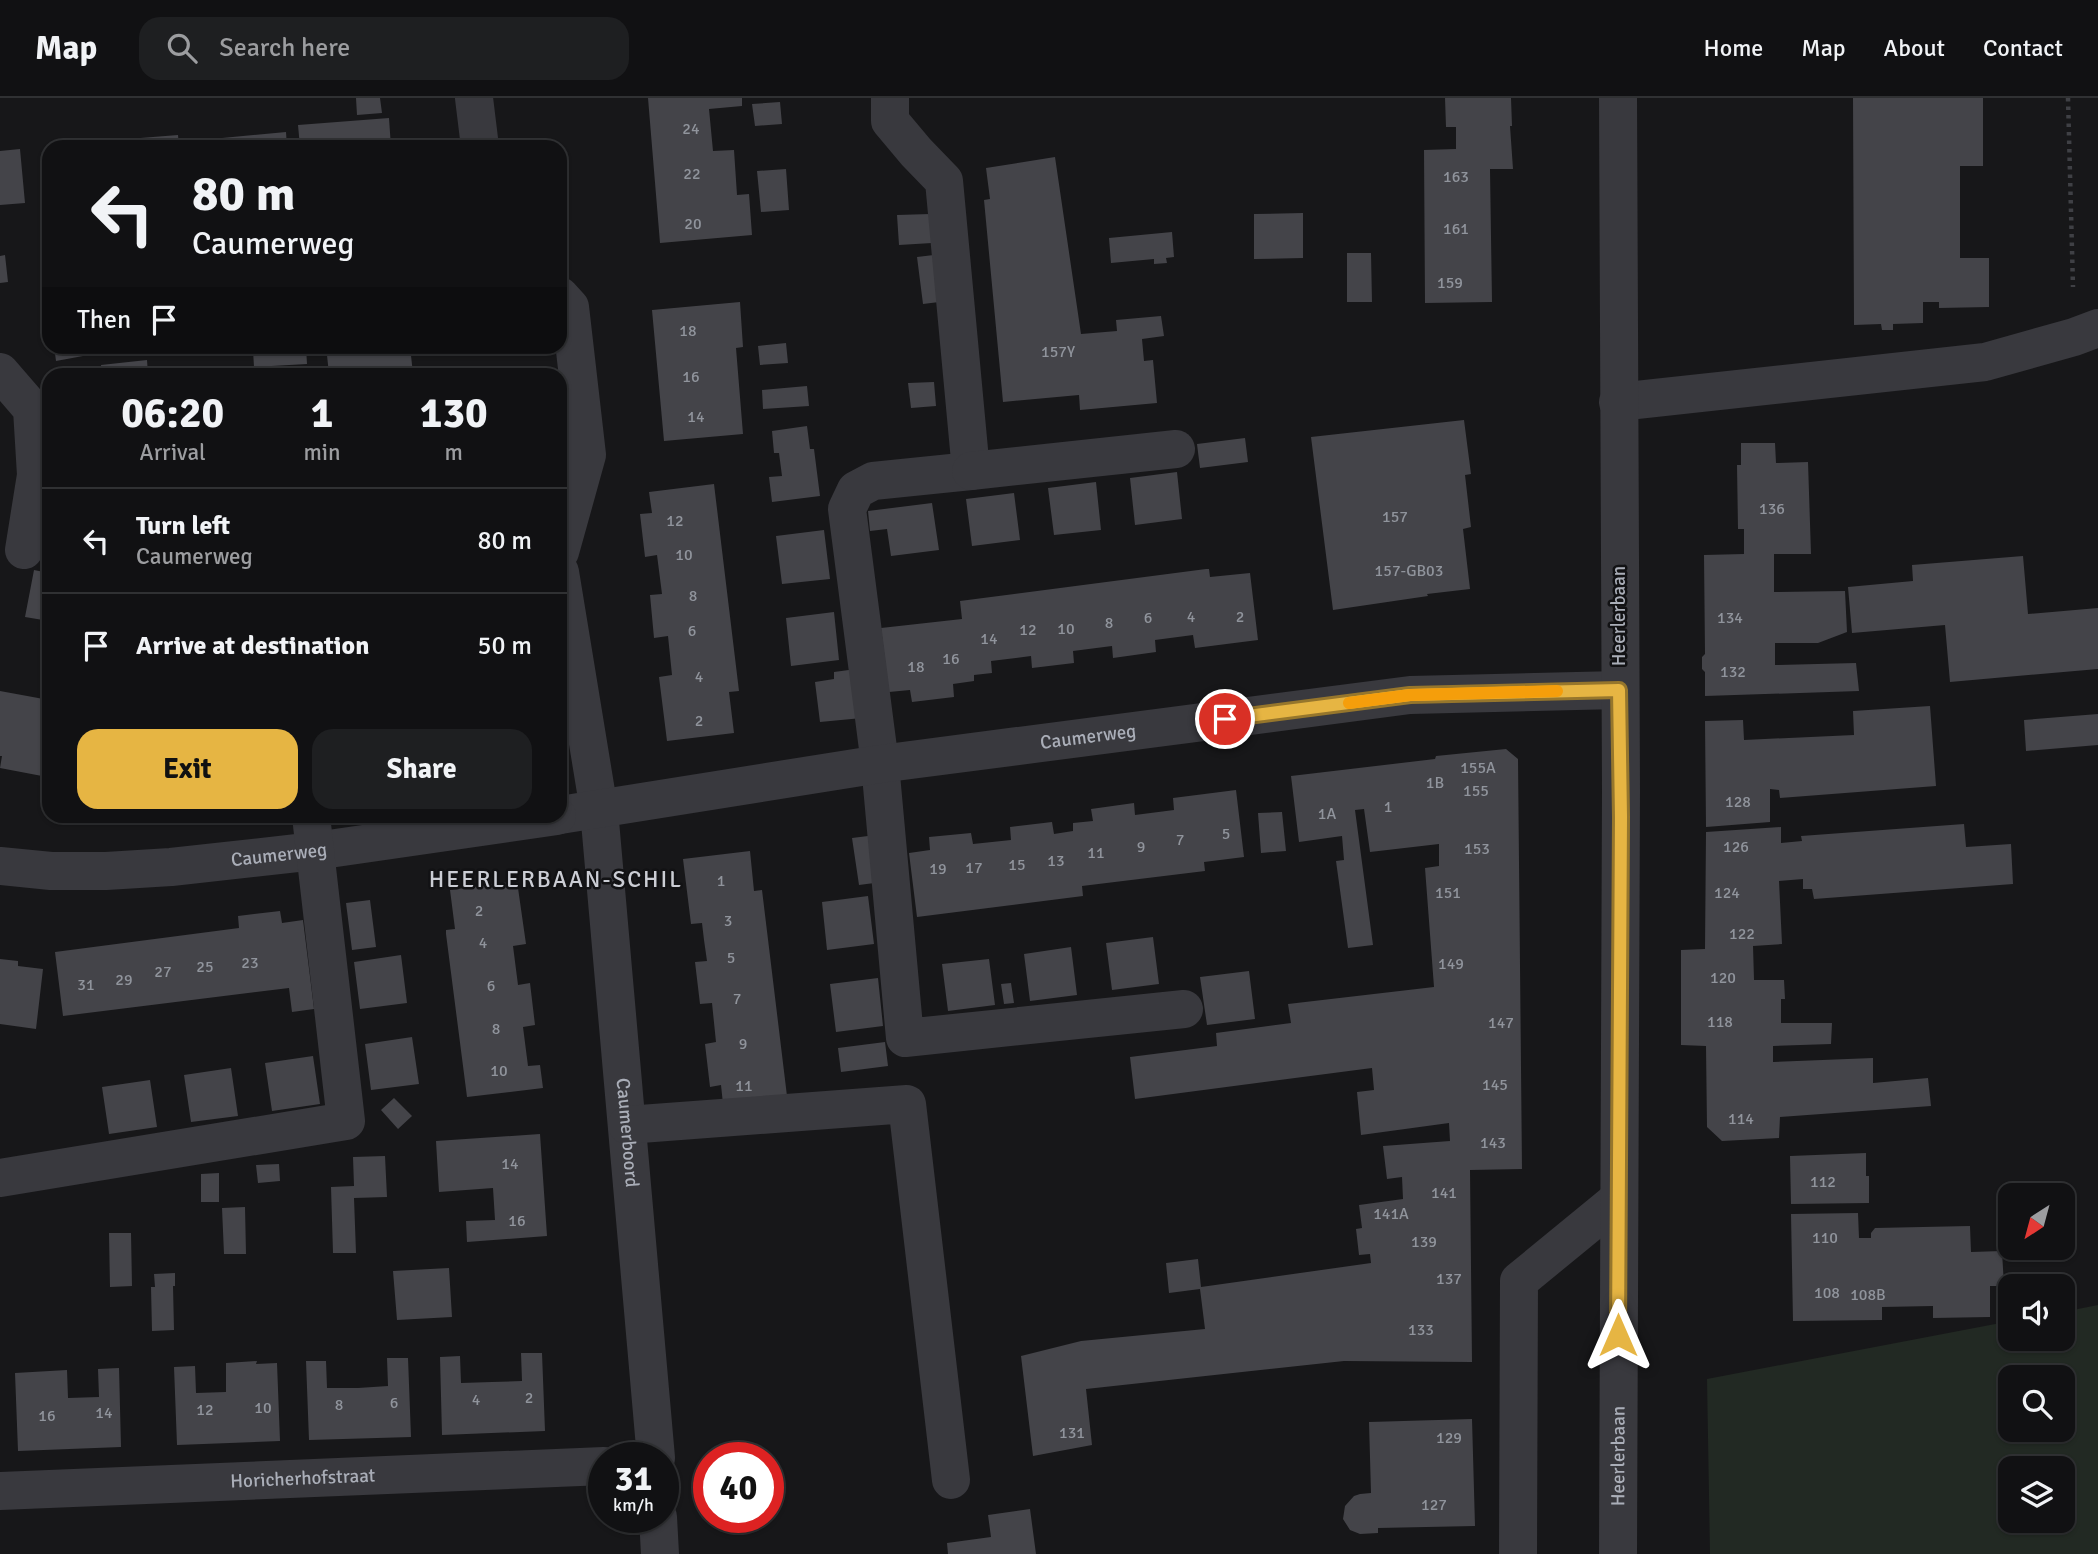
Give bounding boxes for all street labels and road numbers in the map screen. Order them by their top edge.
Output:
street label: Heerlerbaan [1607,566,1631,666]
street label: Caumerweg [1039,719,1138,755]
street label: Caumerweg [230,837,329,872]
street label: Caumerboord [611,1077,644,1188]
street label: Heerlerbaan [1606,1406,1631,1506]
street label: Horicherhofstraat [230,1463,376,1493]

